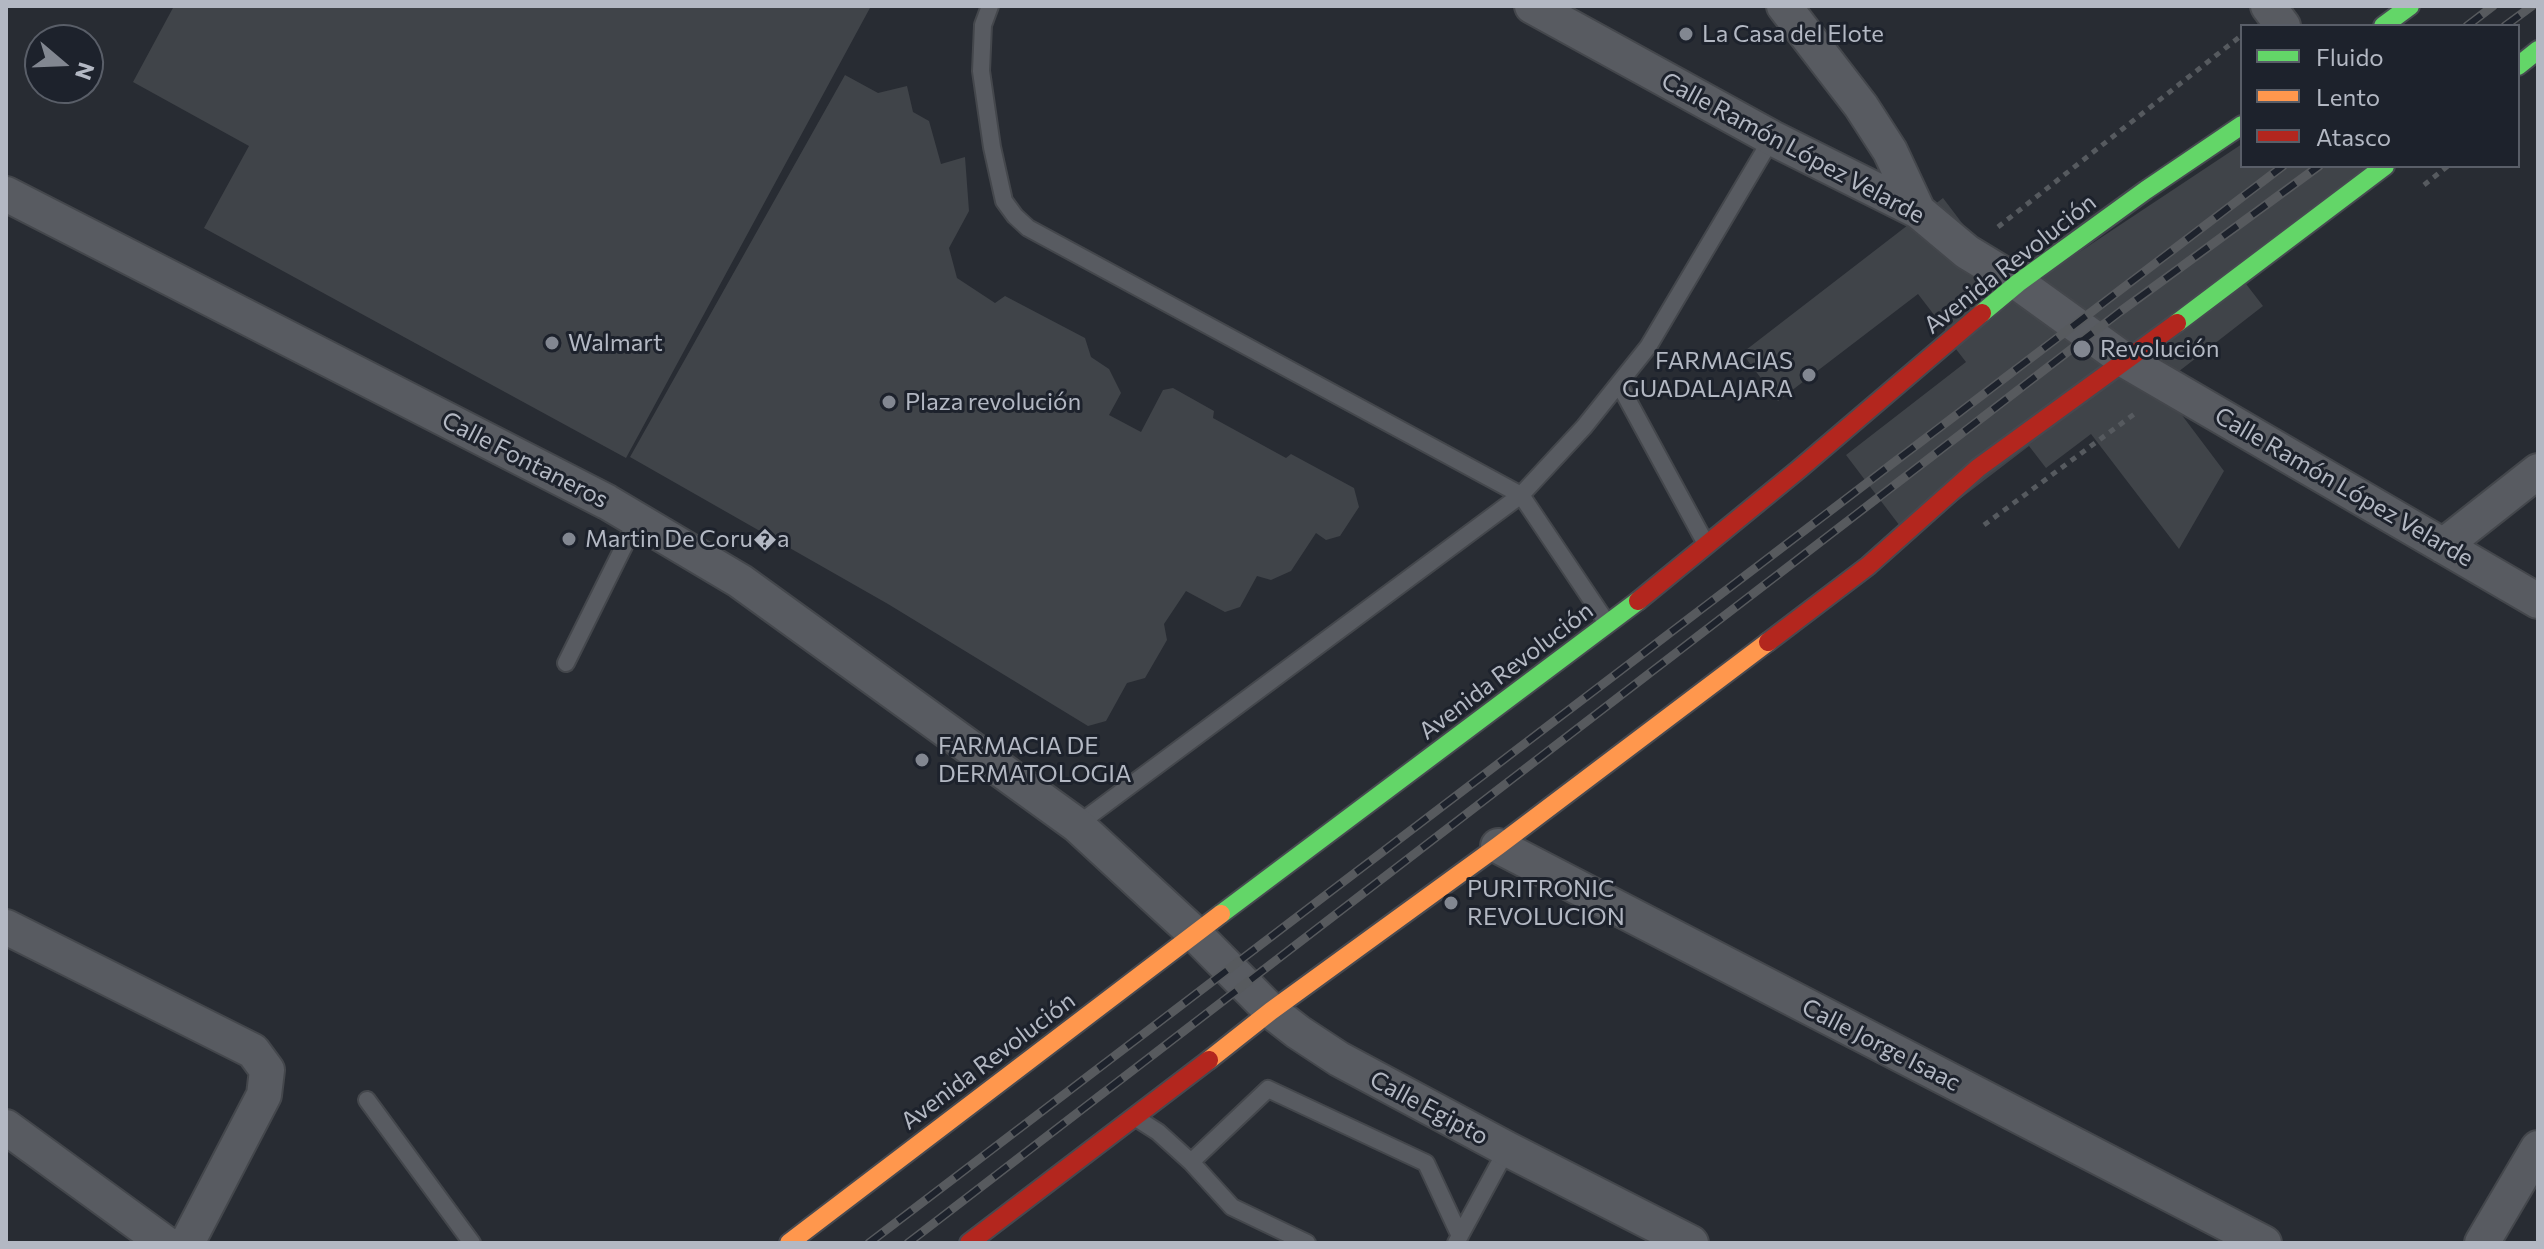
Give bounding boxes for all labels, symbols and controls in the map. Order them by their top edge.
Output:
place label: La Casa del Elote [1702,20,1884,48]
north arrow [24,24,104,104]
legend [2240,24,2520,168]
marker: La Casa del Elote [1677,25,1695,43]
text: Fluido [2316,42,2384,71]
text: N [70,59,101,84]
street label: Calle Ramón López Velarde [1656,66,1930,230]
text: Lento [2316,82,2380,111]
text: Atasco [2316,122,2391,151]
street label: Avenida Revolución [1918,188,2102,340]
place label: Walmart [568,329,663,357]
marker: Walmart [543,334,561,352]
place label: Revolución [2100,335,2220,363]
marker: Revolución [2071,338,2093,360]
place label: FARMACIAS GUADALAJARA [1622,347,1793,403]
marker: FARMACIAS GUADALAJARA [1800,366,1818,384]
place label: Plaza revolución [905,388,1081,416]
marker: Plaza revolución [880,393,898,411]
street label: Calle Ramón López Velarde [2210,401,2478,573]
street label: Calle Fontaneros [437,406,613,514]
place label: Martin De Coru�a [585,525,789,553]
marker: Martin De Coru�a [560,530,578,548]
street label: Avenida Revolución [1413,596,1599,746]
place label: FARMACIA DE DERMATOLOGIA [938,732,1131,788]
marker: FARMACIA DE DERMATOLOGIA [913,751,931,769]
place label: PURITRONIC REVOLUCION [1467,875,1625,931]
marker: PURITRONIC REVOLUCION [1442,894,1460,912]
street label: Avenida Revolución [895,986,1081,1136]
street label: Calle Jorge Isaac [1797,993,1965,1097]
street label: Calle Egipto [1365,1065,1493,1151]

